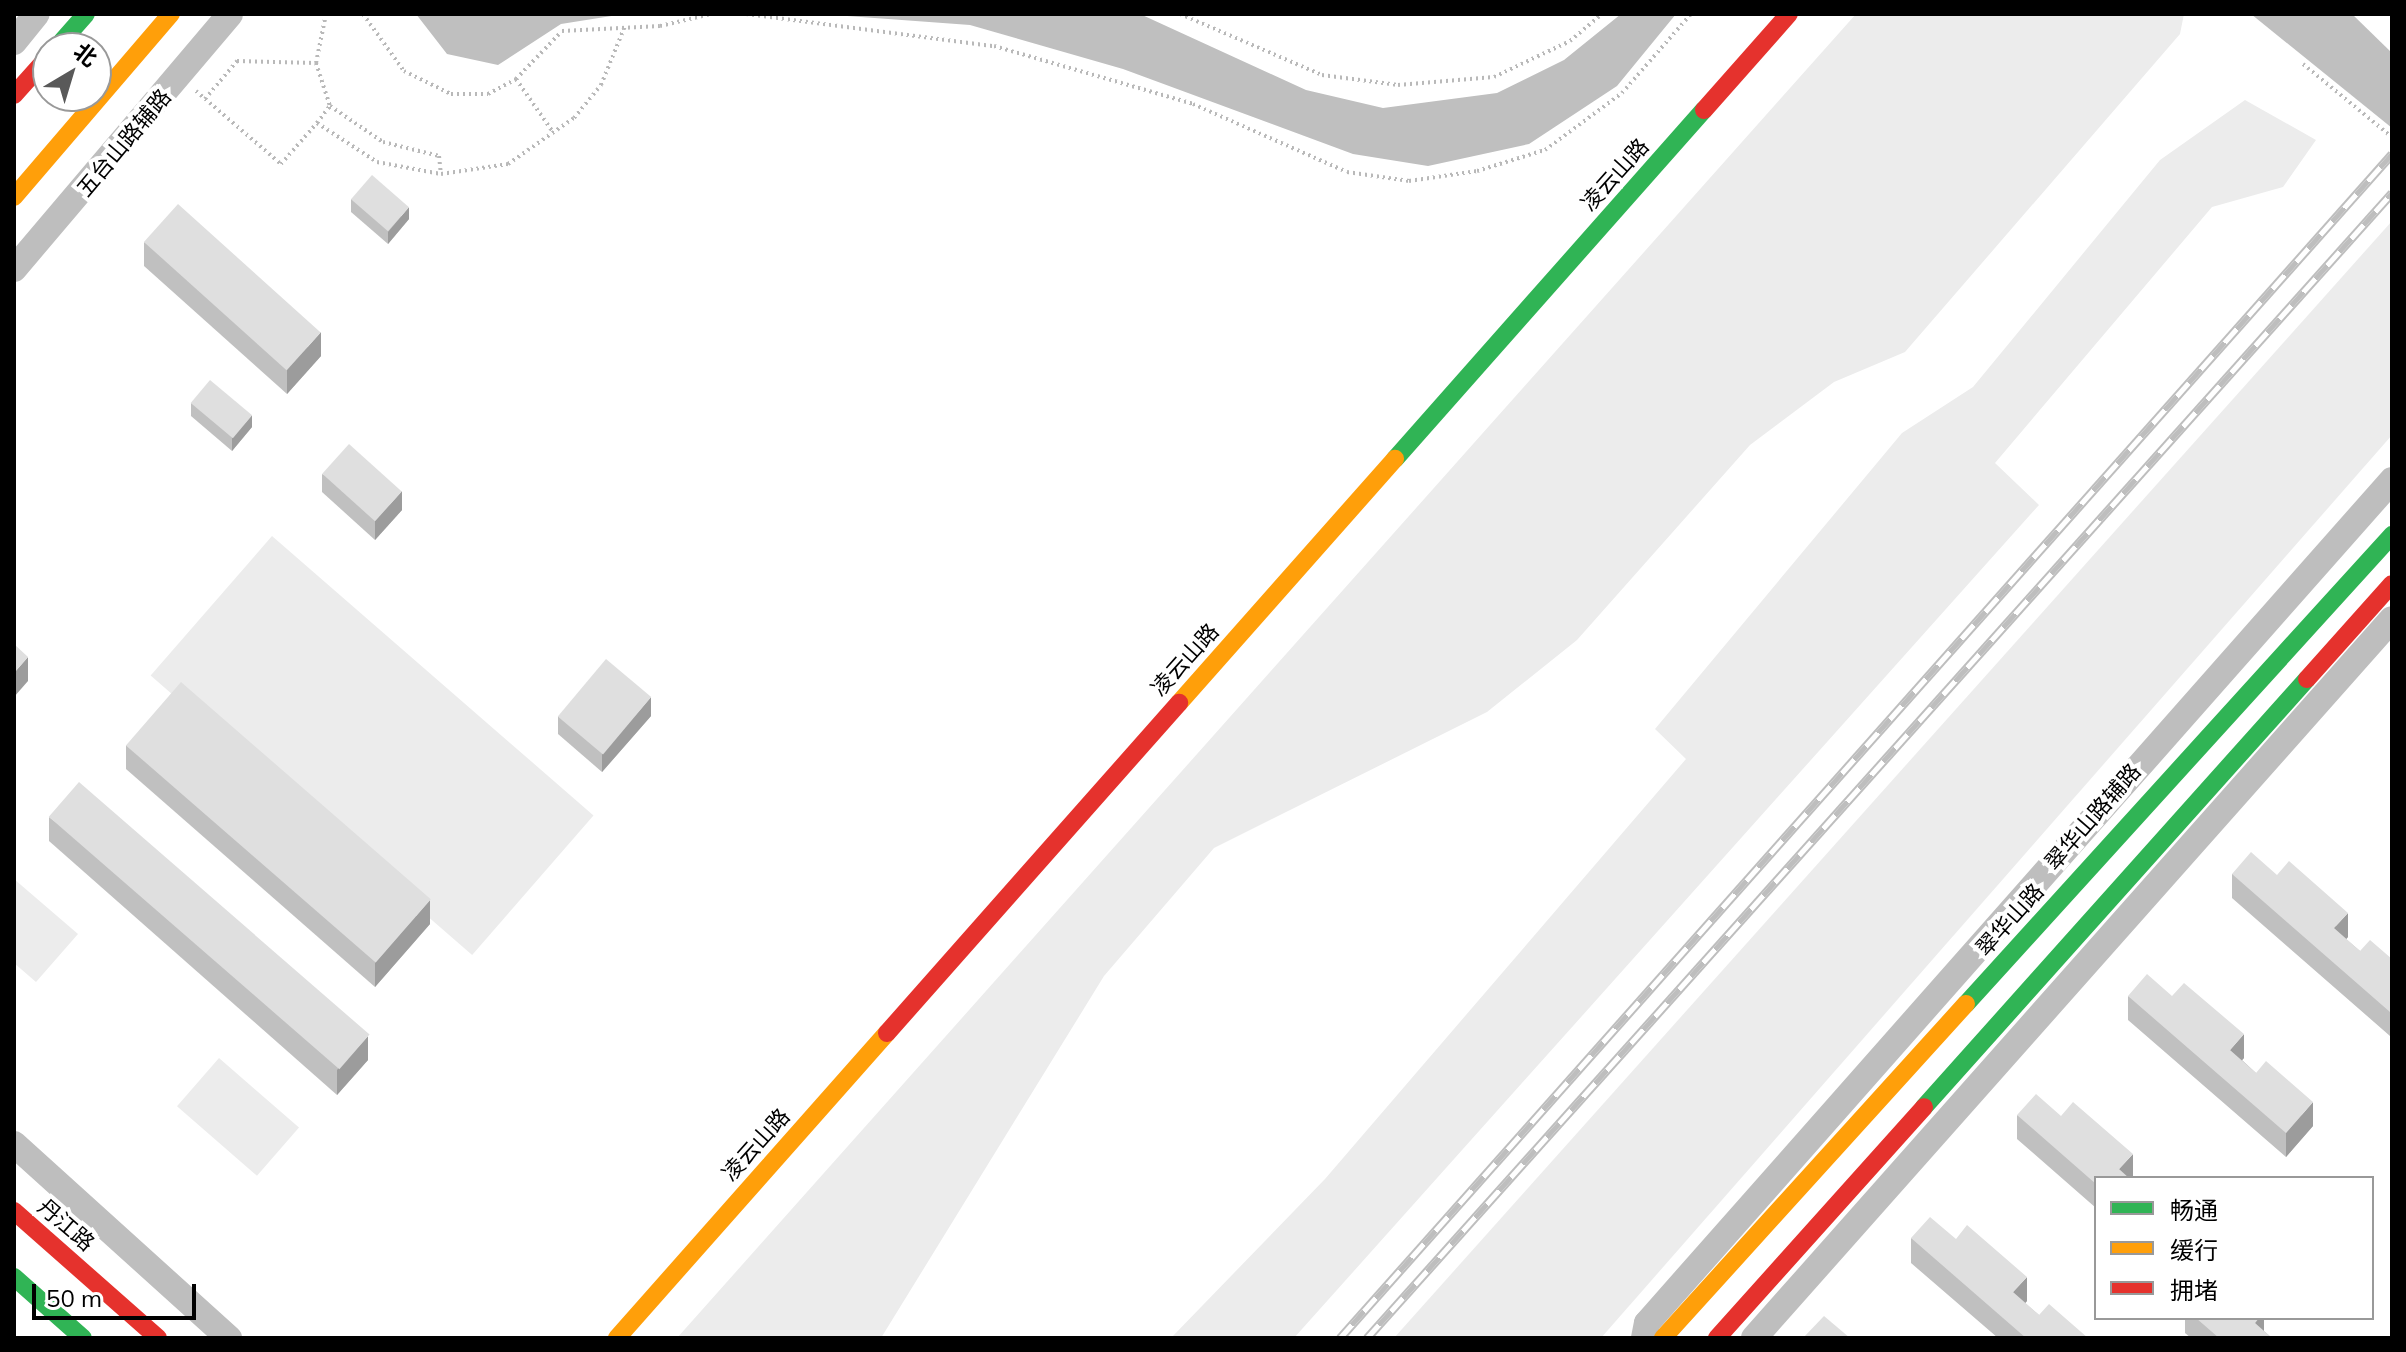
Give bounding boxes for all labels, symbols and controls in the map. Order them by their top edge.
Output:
north arrow [32,32,112,112]
text: 北 [68,37,103,72]
street label: 五台山路辅路 [71,84,177,202]
street label: 凌云山路 [1576,133,1654,217]
street label: 凌云山路 [1146,618,1224,702]
street label: 翠华山路辅路 [2040,759,2146,875]
street label: 翠华山路 [1971,878,2049,962]
street label: 凌云山路 [717,1103,795,1187]
legend [2094,1176,2374,1320]
street label: 丹江路 [32,1193,100,1257]
text: 畅通 [2170,1195,2218,1225]
text: 缓行 [2170,1235,2218,1265]
scale bar [36,1268,200,1318]
text: 拥堵 [2170,1275,2218,1305]
text: 50 m [46,1283,102,1313]

